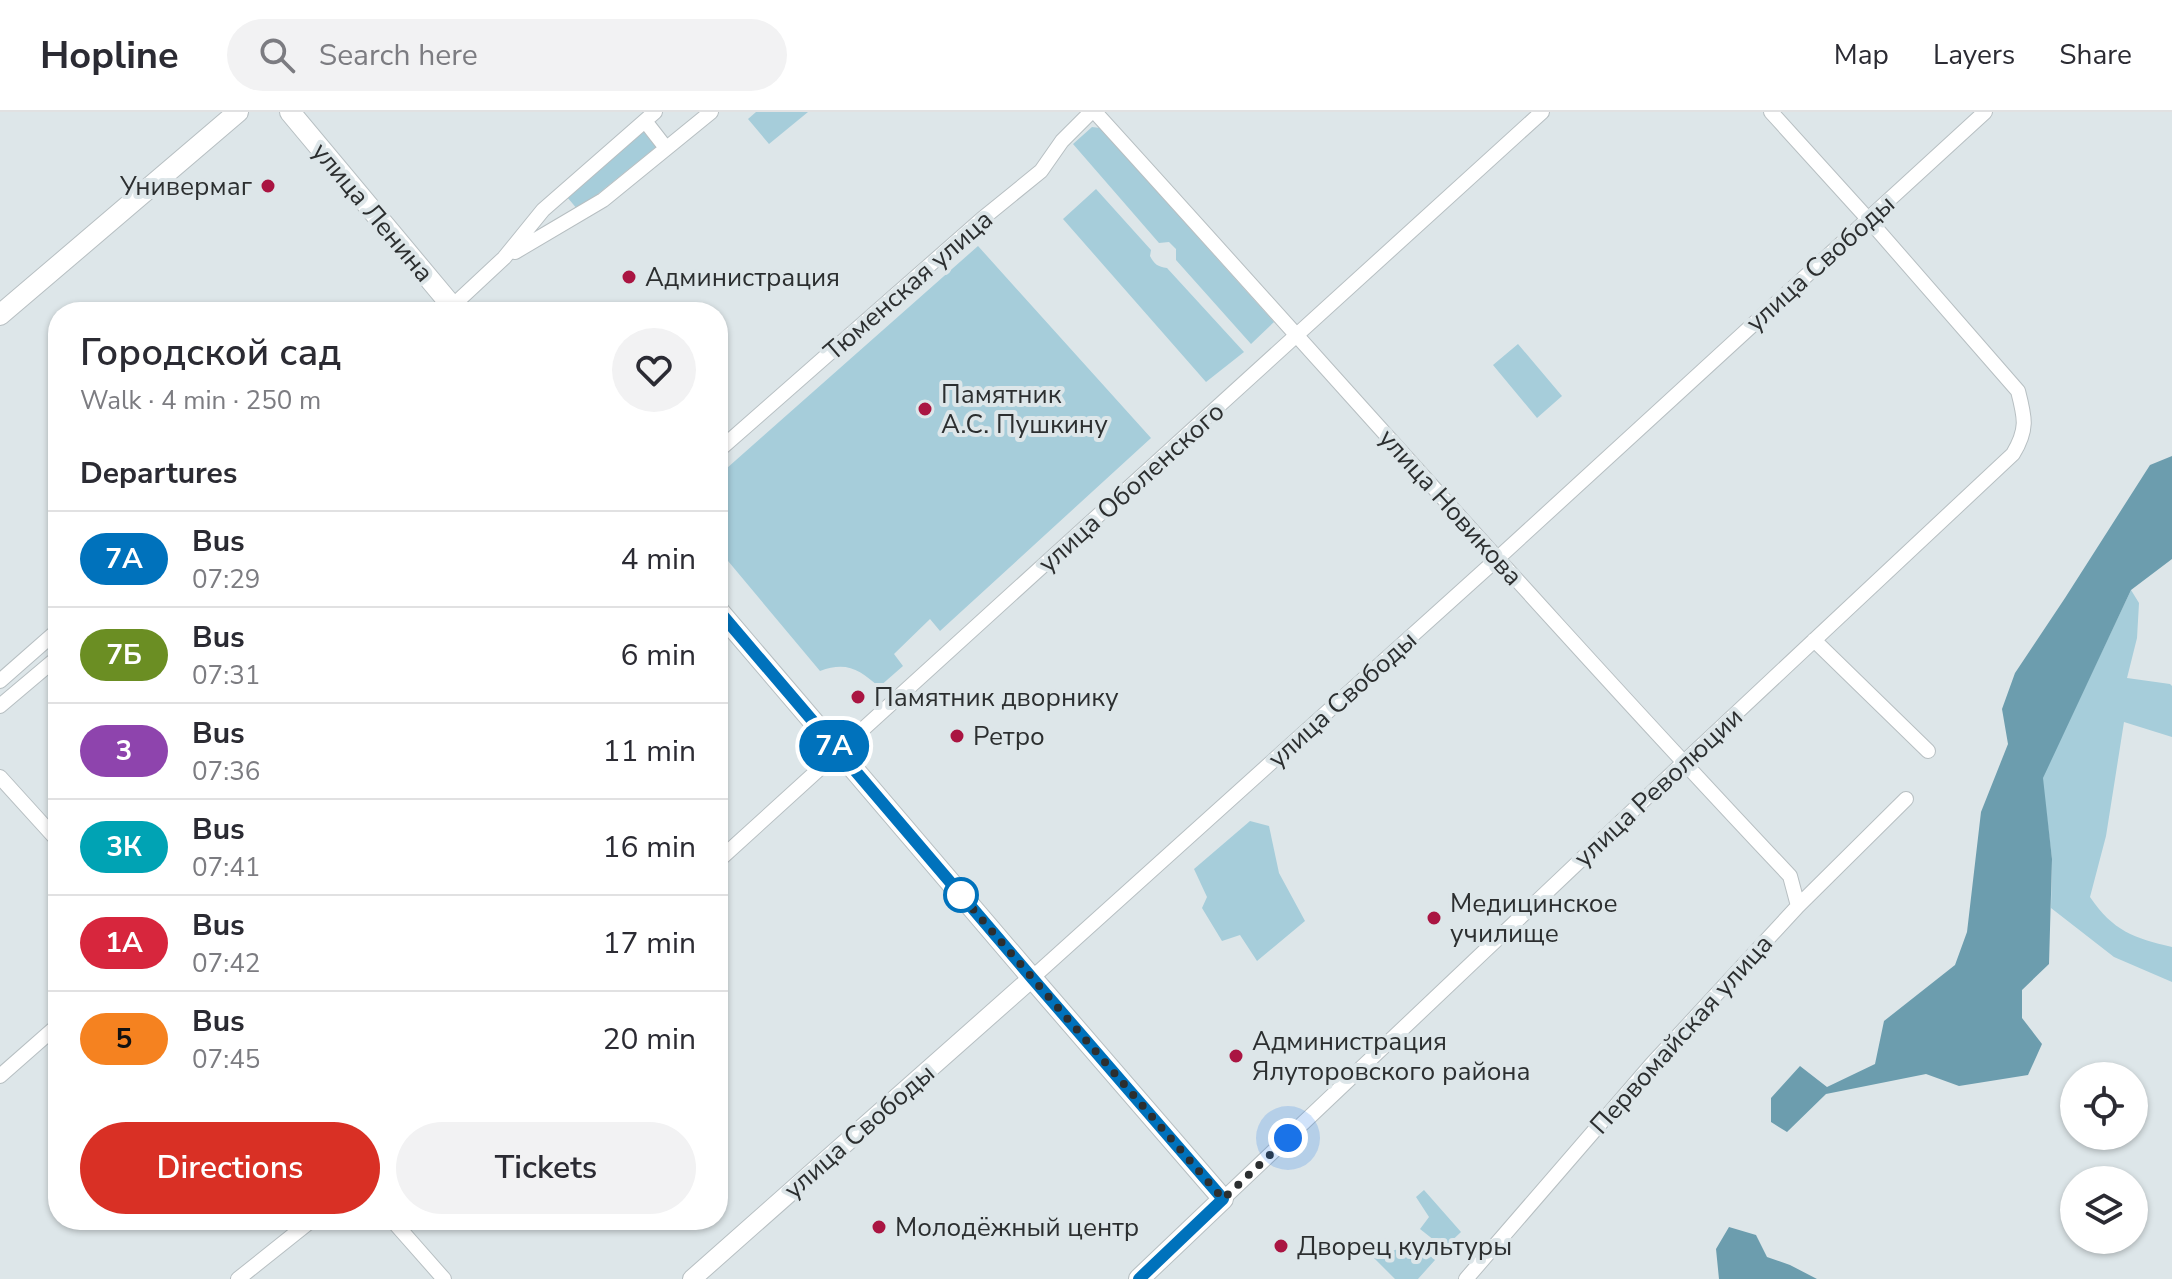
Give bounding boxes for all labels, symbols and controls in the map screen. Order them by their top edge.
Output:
search box [227,19,787,91]
text: Hopline [40,30,179,81]
icon: search [255,33,299,77]
text: Search here [319,35,478,76]
text: Map [1834,36,1889,74]
text: Layers [1933,36,2015,74]
text: Share [2059,36,2132,74]
street label: улица Ленина [304,135,441,290]
place label: Универмаг [119,169,252,204]
marker: Универмаг [259,177,277,195]
street label: улица Свободы [1738,187,1902,340]
street label: Тюменская улица [816,202,1000,369]
place label: Администрация [645,260,840,295]
marker: Администрация [620,268,638,286]
text: Городской сад [80,327,341,378]
button: heart [612,328,696,412]
place label: Памятник А.С. Пушкину [941,377,1108,442]
text: Walk · 4 min · 250 m [80,383,321,418]
street label: улица Оболенского [1031,394,1232,580]
marker: Памятник А.С. Пушкину [916,400,934,418]
street label: улица Новикова [1371,421,1530,593]
text: Departures [80,453,237,494]
text: Bus [192,521,245,562]
text: 4 min [621,539,696,580]
text: 7А [105,540,143,578]
text: 07:29 [192,562,260,597]
text: Bus [192,617,245,658]
street label: улица Свободы [1260,623,1424,776]
text: 6 min [621,635,696,676]
text: 7Б [106,636,142,674]
text: 07:31 [192,658,260,693]
place label: Памятник дворнику [874,680,1119,715]
marker: Памятник дворнику [849,688,867,706]
street label: улица Революции [1566,700,1750,875]
text: Bus [192,713,245,754]
place label: Ретро [973,719,1045,754]
line badge: 7А [798,720,870,772]
text: 7А [815,727,853,765]
marker: Ретро [948,727,966,745]
text: 11 min [603,731,696,772]
text: 3 [116,732,132,770]
text: 07:36 [192,754,260,789]
text: Bus [192,809,245,850]
text: 16 min [603,827,696,868]
text: 3К [106,828,142,866]
text: 07:41 [192,850,260,885]
unlabelled marker [944,878,978,912]
place label: Медицинское училище [1450,886,1618,951]
text: Bus [192,905,245,946]
marker: Медицинское училище [1425,909,1443,927]
text: 17 min [603,923,696,964]
text: 1А [105,924,143,962]
street label: Первомайская улица [1582,927,1781,1142]
text: 07:42 [192,946,260,981]
text: Bus [192,1001,245,1042]
text: 20 min [603,1019,696,1060]
text: 5 [116,1020,132,1058]
place label: Администрация Ялуторовского района [1252,1024,1531,1089]
text: 07:45 [192,1042,260,1077]
marker: Администрация Ялуторовского района [1227,1047,1245,1065]
street label: улица Свободы [776,1056,942,1207]
map controls [2060,1062,2148,1254]
button: locate [2060,1062,2148,1150]
your location [1268,1118,1308,1158]
button: Directions [80,1122,380,1214]
button: Tickets [396,1122,696,1214]
button: layers [2060,1166,2148,1254]
place label: Молодёжный центр [895,1210,1139,1245]
marker: Молодёжный центр [870,1218,888,1236]
place label: Дворец культуры [1297,1229,1512,1264]
marker: Дворец культуры [1272,1237,1290,1255]

